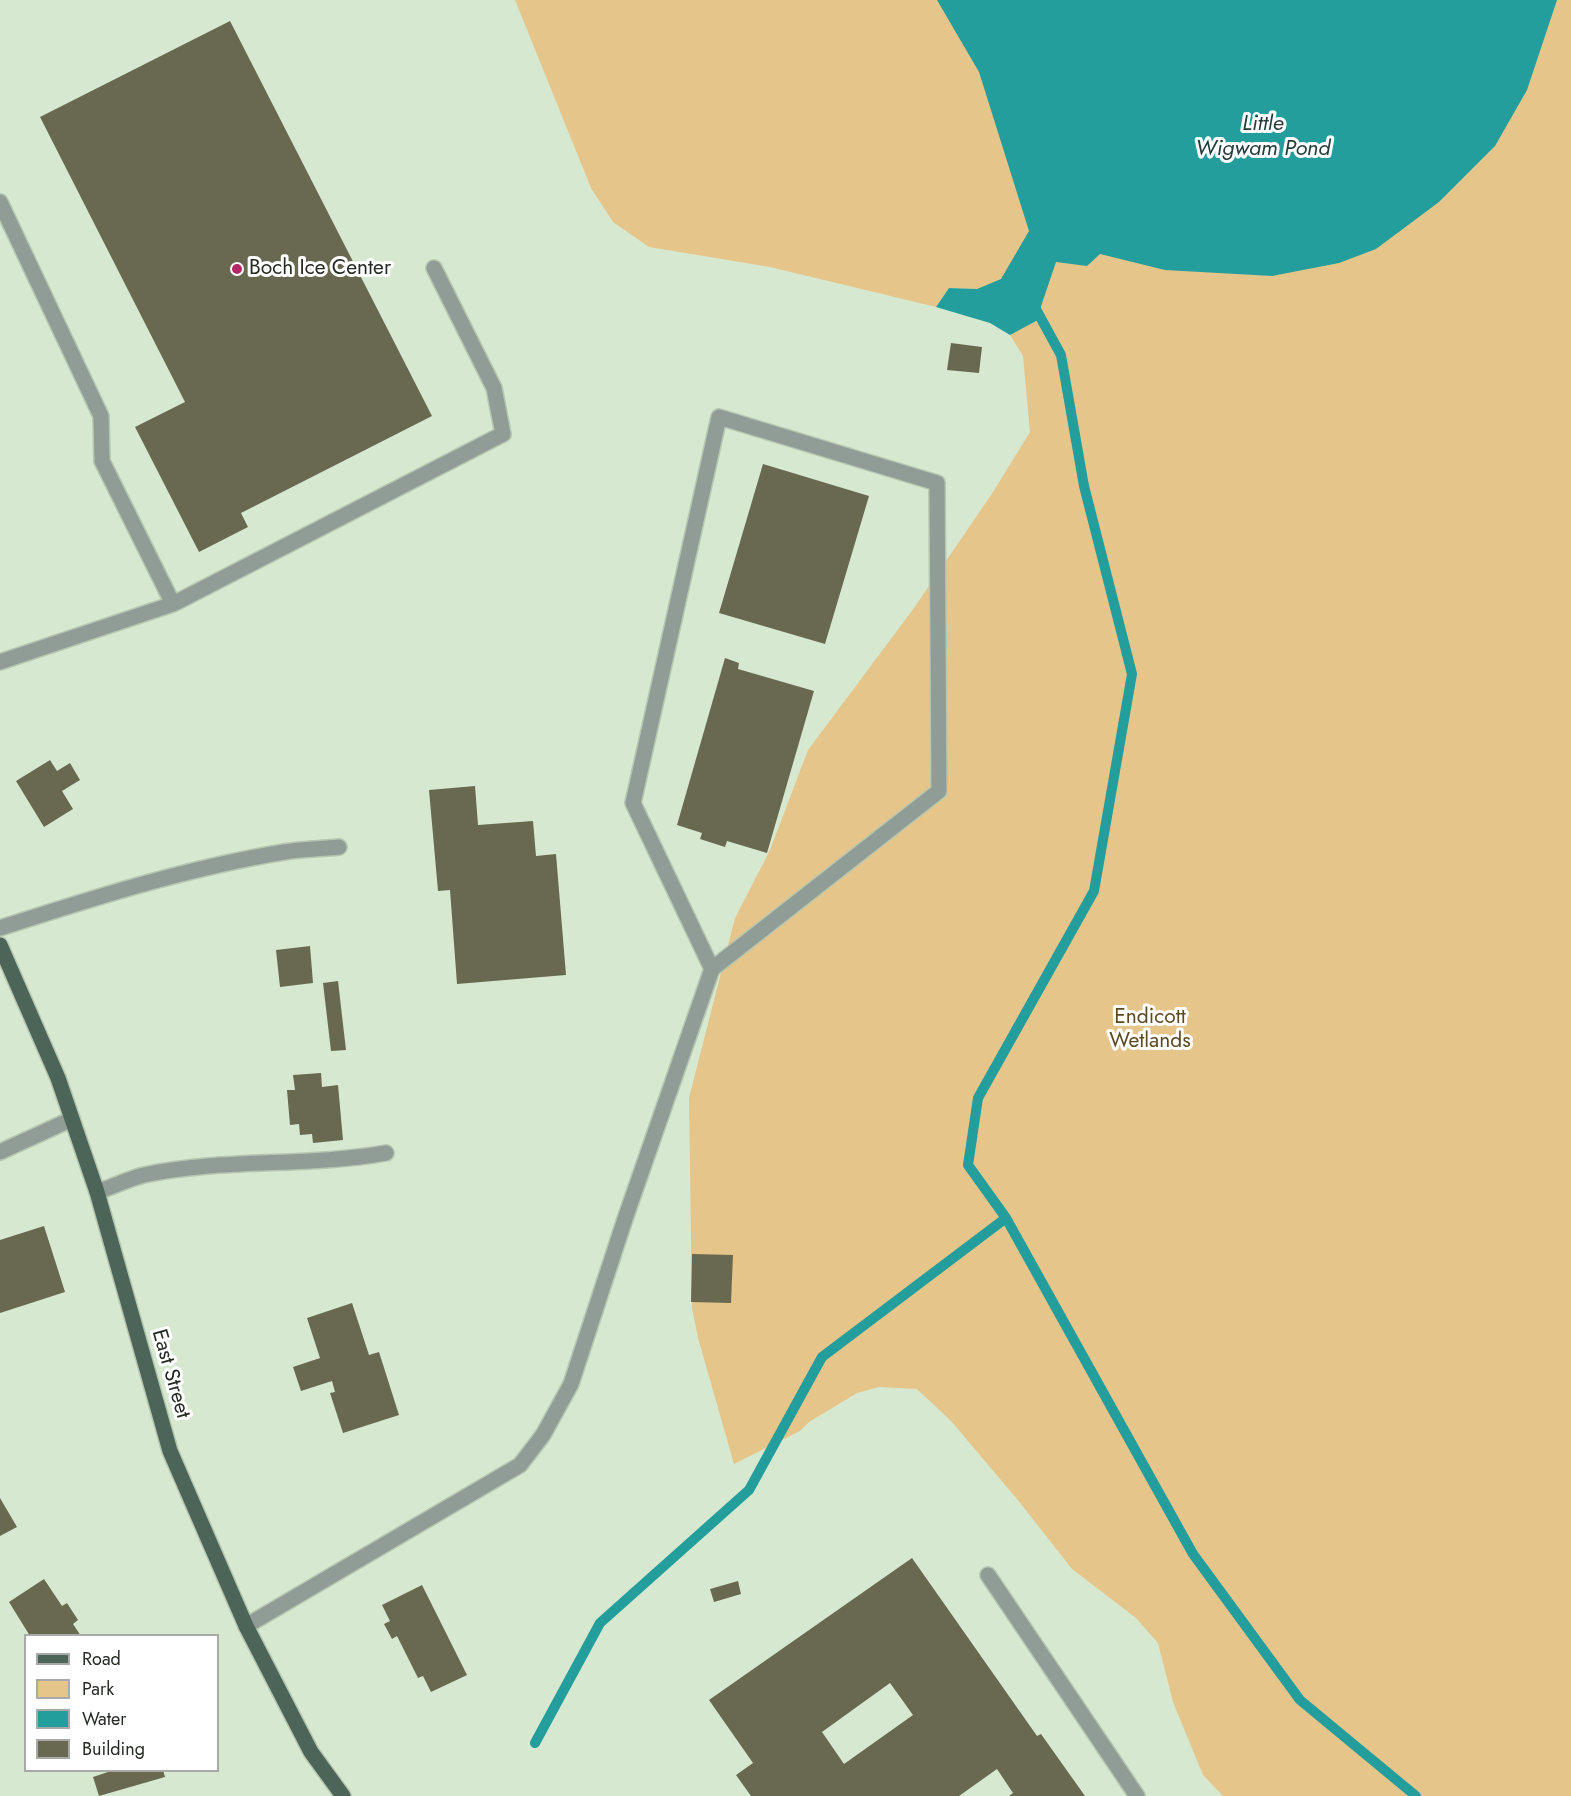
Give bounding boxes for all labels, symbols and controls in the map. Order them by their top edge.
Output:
water label: Little Wigwam Pond [1196,112,1330,164]
place label: Boch Ice Center [249,256,391,282]
marker: Boch Ice Center [230,262,244,276]
park label: Endicott Wetlands [1109,1005,1191,1055]
street label: East Street [145,1327,195,1421]
legend [24,1634,219,1772]
text: Road [82,1646,121,1672]
text: Park [82,1676,114,1702]
text: Water [82,1706,126,1732]
text: Building [82,1736,145,1762]

